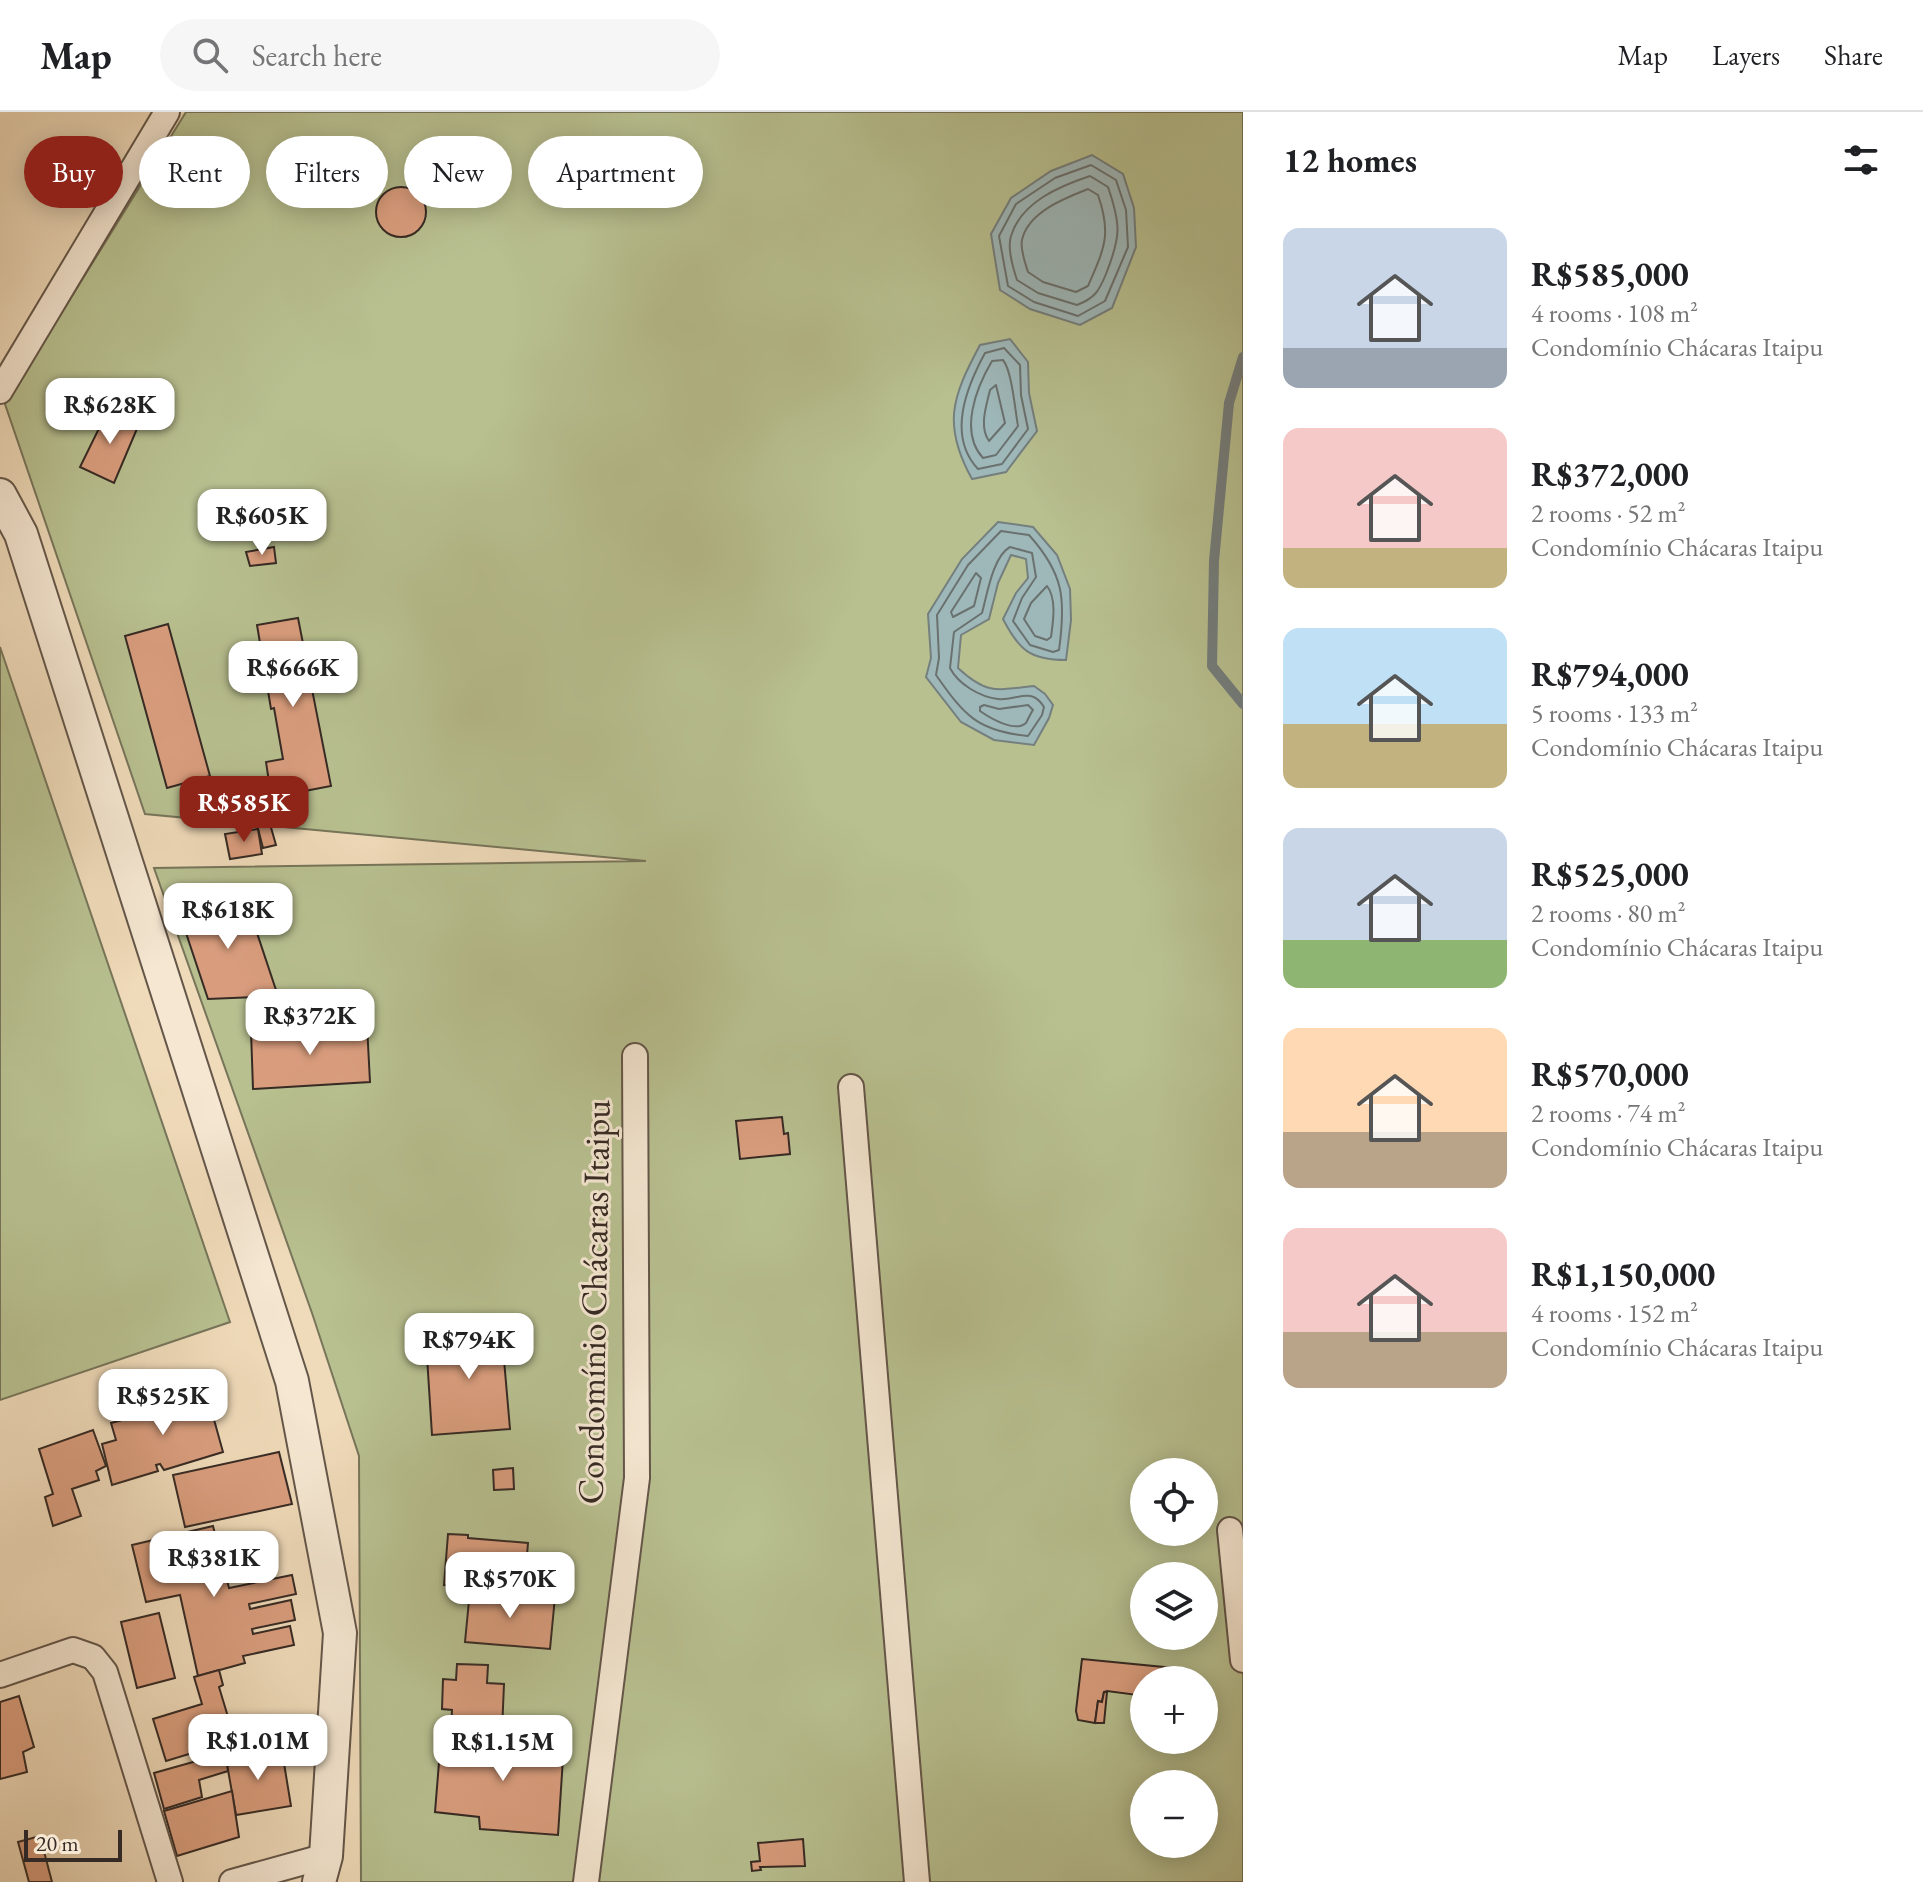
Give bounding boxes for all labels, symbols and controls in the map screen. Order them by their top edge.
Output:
search box [160,19,720,91]
text: Map [40,31,112,80]
icon: search [188,33,232,77]
text: Search here [252,36,382,75]
text: Map [1618,37,1668,73]
text: Layers [1712,37,1780,73]
text: Share [1824,37,1883,73]
chip: Buy [24,136,123,208]
chip: Rent [139,136,250,208]
chip: Filters [266,136,388,208]
chip: New [404,136,512,208]
chip: Apartment [528,136,703,208]
text: 12 homes [1283,138,1417,182]
icon: filters [1839,138,1883,182]
text: R$585,000 [1531,252,1689,296]
icon: home [1347,260,1443,356]
text: 4 rooms · 108 m² [1531,296,1698,330]
text: Condomínio Chácaras Itaipu [1531,330,1823,364]
pin: R$628K [45,378,175,446]
text: R$628K [64,387,156,421]
text: R$372,000 [1531,452,1689,496]
icon: home [1347,460,1443,556]
pin: R$605K [197,489,327,557]
text: 2 rooms · 52 m² [1531,496,1686,530]
text: R$605K [216,498,308,532]
text: Condomínio Chácaras Itaipu [1531,530,1823,564]
pin: R$666K [228,641,358,709]
text: R$666K [247,650,339,684]
text: R$794,000 [1531,652,1689,696]
icon: home [1347,660,1443,756]
text: 5 rooms · 133 m² [1531,696,1698,730]
text: Condomínio Chácaras Itaipu [1531,730,1823,764]
pin: R$585K [179,776,309,844]
text: R$585K [198,785,290,819]
text: R$525,000 [1531,852,1689,896]
icon: home [1347,860,1443,956]
pin: R$618K [163,883,293,951]
text: R$618K [182,892,274,926]
text: 2 rooms · 80 m² [1531,896,1686,930]
text: Condomínio Chácaras Itaipu [1531,930,1823,964]
pin: R$372K [245,989,375,1057]
text: R$372K [264,998,356,1032]
text: R$570,000 [1531,1052,1689,1096]
icon: home [1347,1060,1443,1156]
text: 2 rooms · 74 m² [1531,1096,1686,1130]
street label: Condomínio Chácaras Itaipu [566,1099,621,1505]
text: Condomínio Chácaras Itaipu [1531,1130,1823,1164]
text: R$1,150,000 [1531,1252,1715,1296]
icon: home [1347,1260,1443,1356]
text: 4 rooms · 152 m² [1531,1296,1698,1330]
pin: R$794K [404,1313,534,1381]
text: R$794K [423,1322,515,1356]
text: Condomínio Chácaras Itaipu [1531,1330,1823,1364]
pin: R$525K [98,1369,228,1437]
text: R$525K [117,1378,209,1412]
map controls [1130,1458,1218,1858]
button: locate [1130,1458,1218,1546]
pin: R$381K [149,1531,279,1599]
text: R$381K [168,1540,260,1574]
pin: R$570K [445,1552,575,1620]
text: R$570K [464,1561,556,1595]
button: layers [1130,1562,1218,1650]
button: + [1130,1666,1218,1754]
pin: R$1.01M [184,1714,332,1782]
pin: R$1.15M [429,1715,577,1783]
text: R$1.01M [206,1723,310,1757]
text: R$1.15M [451,1724,555,1758]
button: − [1130,1770,1218,1858]
scale bar [24,1826,122,1862]
text: 20 m [36,1829,79,1858]

